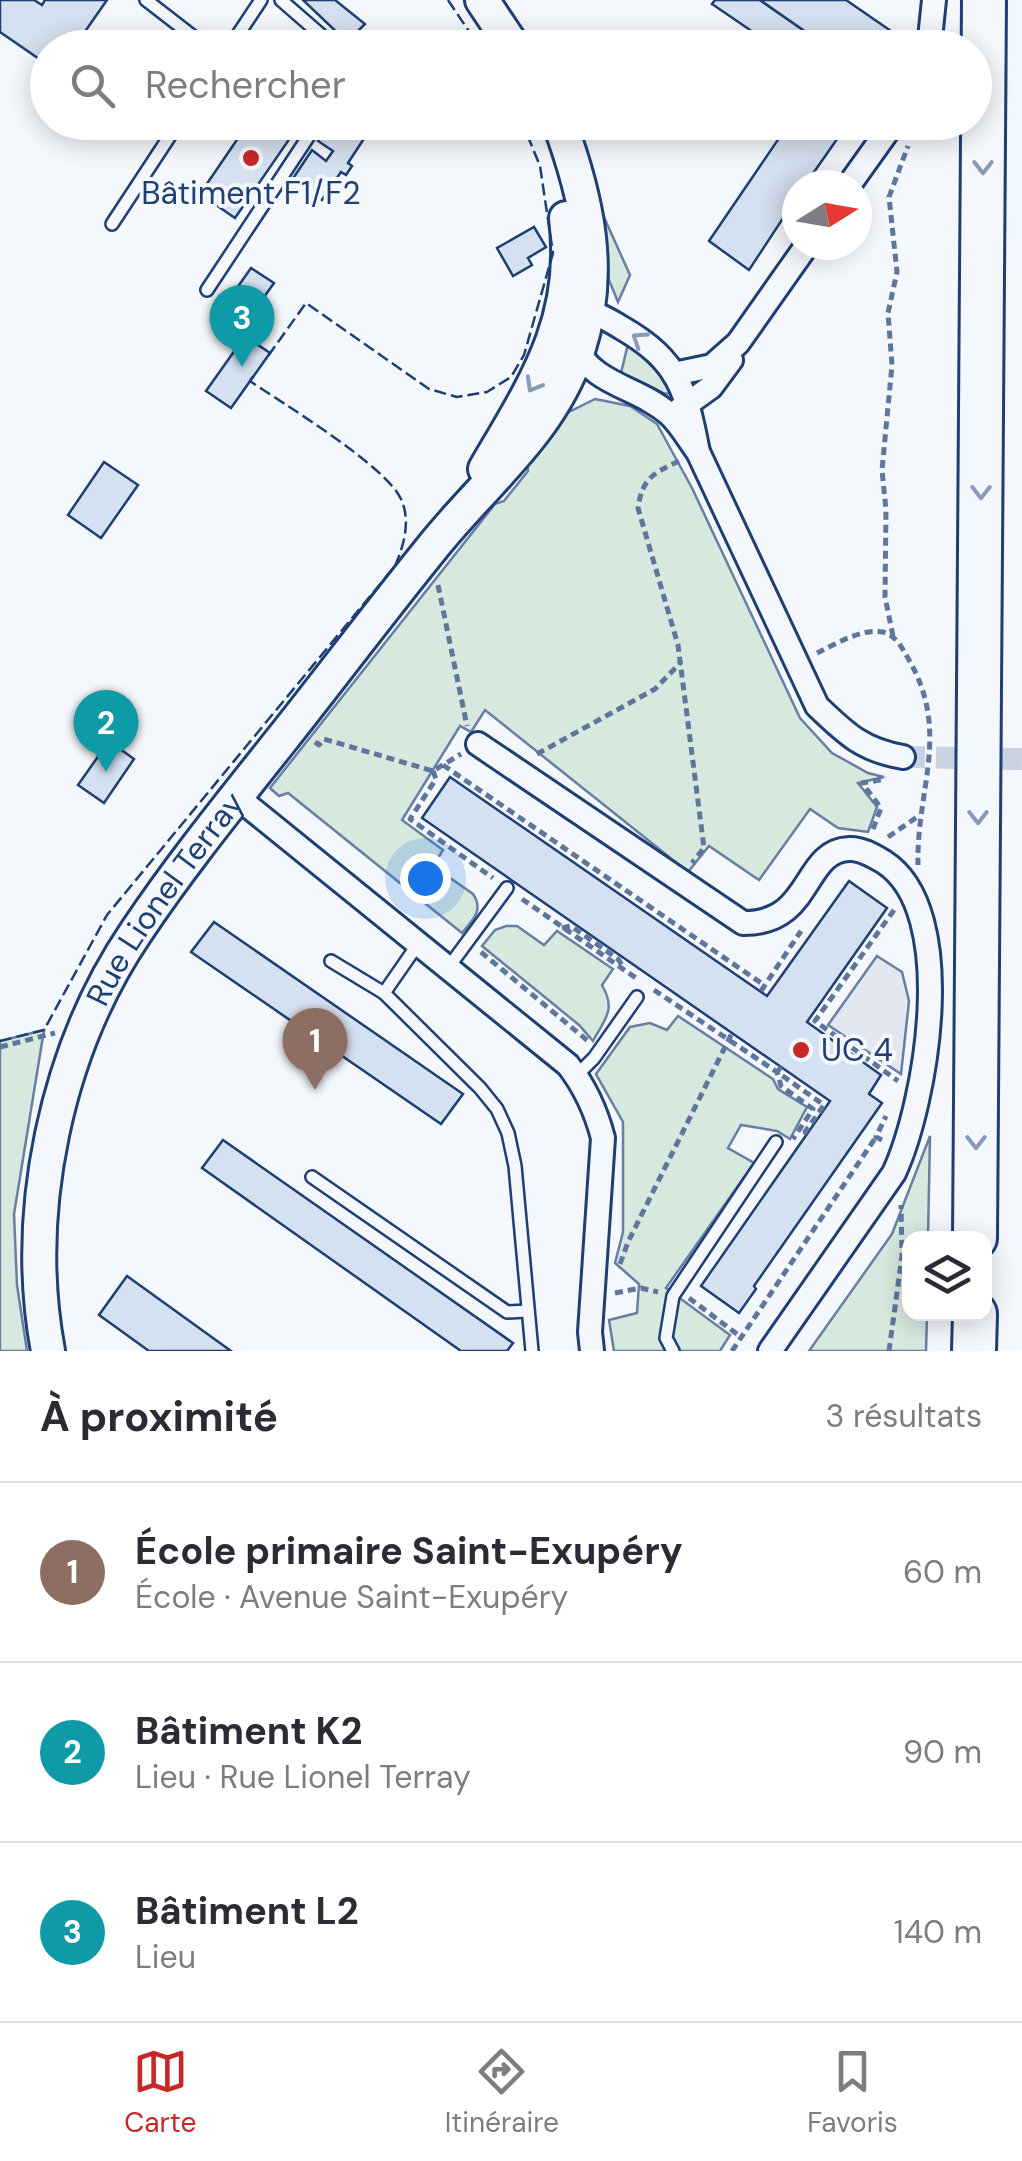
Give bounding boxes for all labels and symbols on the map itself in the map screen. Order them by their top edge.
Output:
marker: Bâtiment F1/F2 [240,147,262,169]
one-way arrow [972,160,994,176]
north arrow [782,170,872,260]
place label: Bâtiment F1/F2 [141,172,361,214]
pin: 3 [210,284,274,367]
one-way arrow [632,332,650,351]
one-way arrow [526,375,545,393]
one-way arrow [970,485,991,501]
pin: 2 [74,690,138,772]
street label: Rue Lionel Terray [77,783,253,1013]
one-way arrow [967,810,989,826]
your location [400,853,451,904]
pin: 1 [282,1008,348,1090]
place label: UC 4 [821,1029,893,1071]
marker: UC 4 [790,1039,812,1061]
one-way arrow [965,1136,987,1151]

